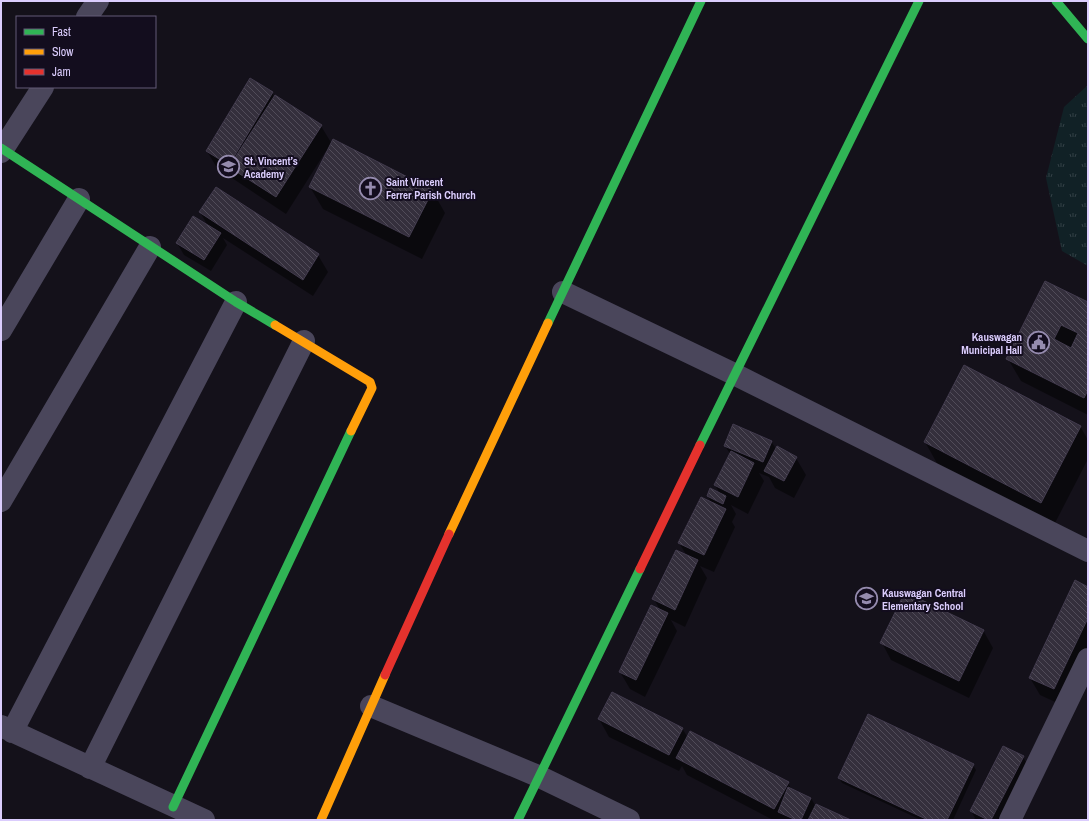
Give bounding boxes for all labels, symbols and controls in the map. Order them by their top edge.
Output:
legend [16,16,156,88]
text: Fast [52,24,71,40]
text: Slow [52,44,74,60]
text: Jam [52,64,71,80]
school or university icon: St. Vincent’s Academy [216,154,242,180]
place label: St. Vincent’s Academy [244,154,298,181]
church icon: Saint Vincent Ferrer Parish Church [358,175,384,201]
place label: Saint Vincent Ferrer Parish Church [386,175,476,202]
place label: Kauswagan Municipal Hall [961,330,1022,357]
public building icon: Kauswagan Municipal Hall [1025,330,1051,356]
school or university icon: Kauswagan Central Elementary School [854,586,880,612]
place label: Kauswagan Central Elementary School [882,586,966,613]

